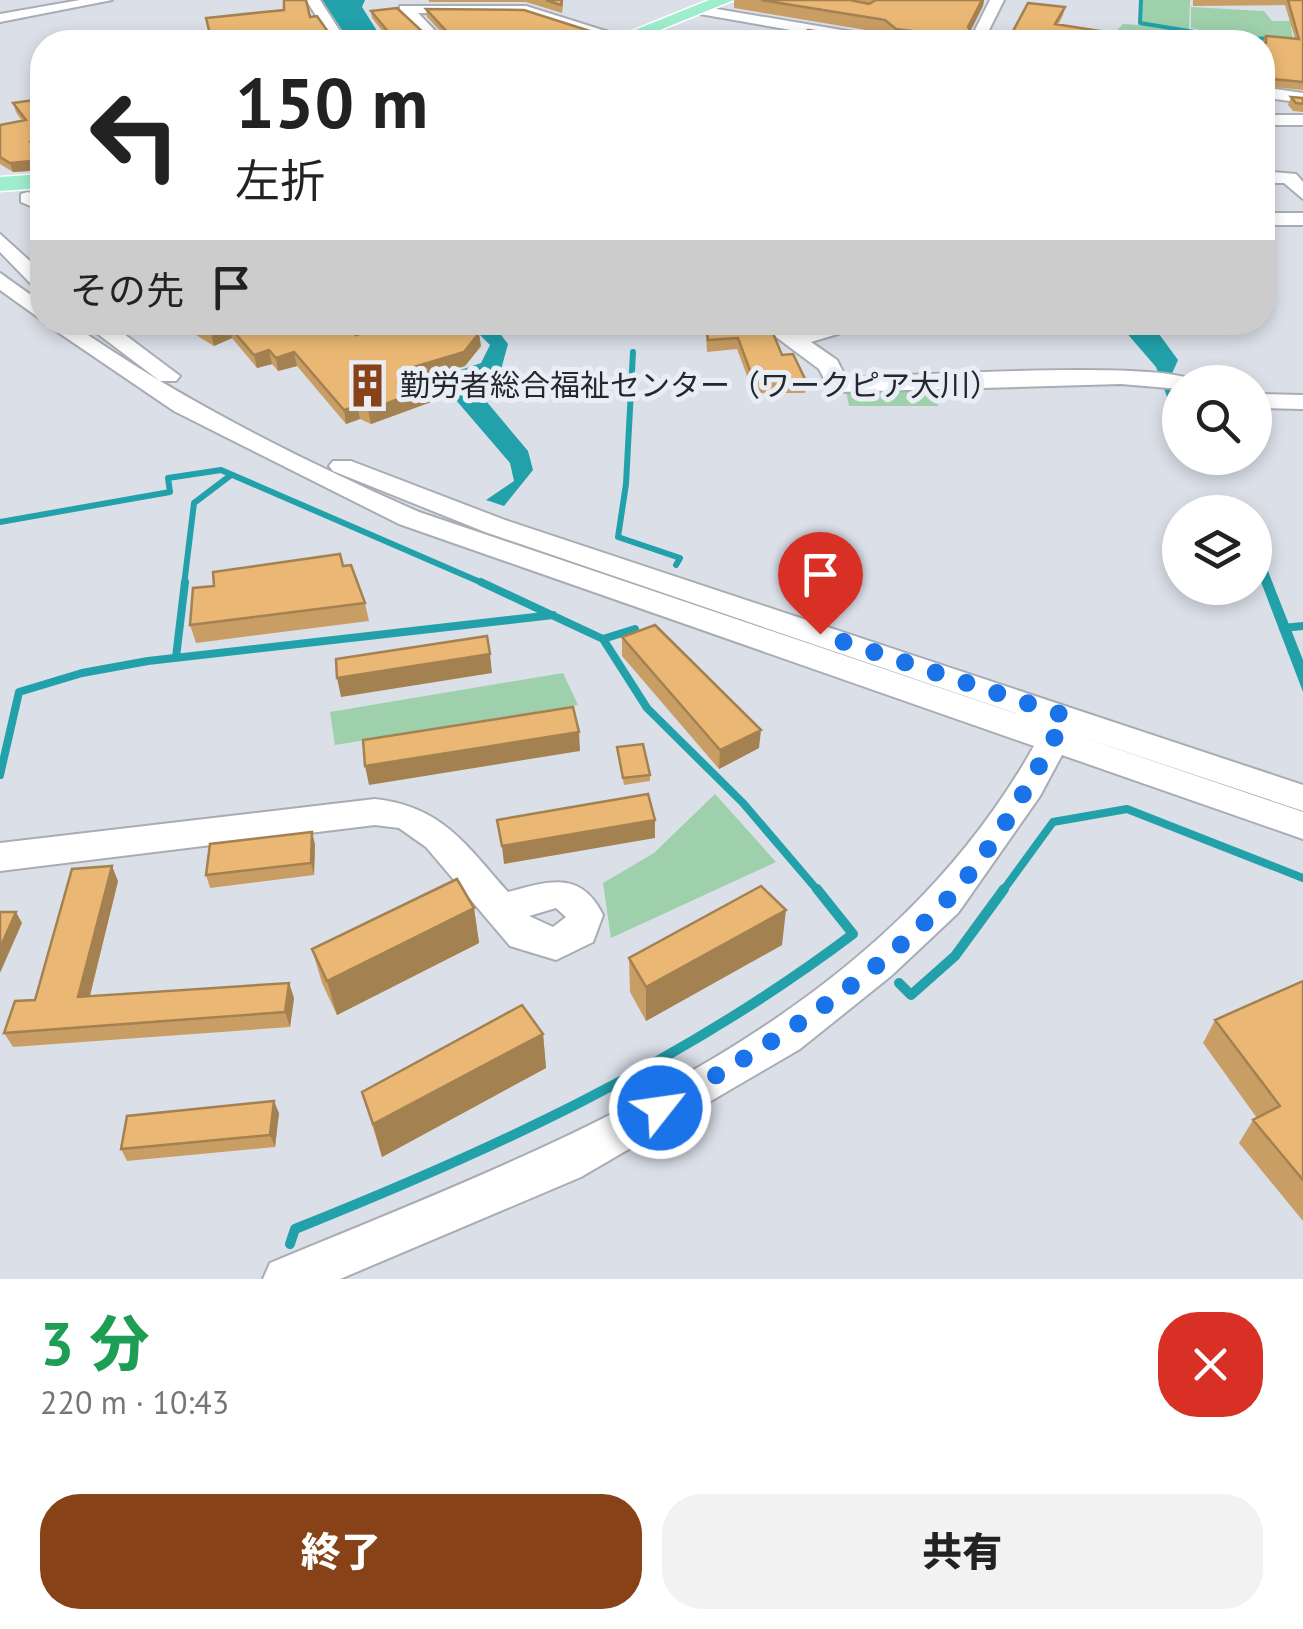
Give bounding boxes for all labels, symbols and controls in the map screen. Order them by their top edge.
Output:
text: 150 m [235,57,428,147]
icon: left [70,70,200,200]
text: 左折 [235,151,325,209]
icon: arrive [204,260,259,315]
text: その先 [70,265,184,314]
building icon: 勤労者総合福祉センター（ワークピア大川） [343,362,391,410]
place label: 勤労者総合福祉センター（ワークピア大川） [400,365,1000,404]
map controls [1162,365,1272,605]
button: search [1162,365,1272,475]
button: layers [1162,495,1272,605]
pin [778,532,863,635]
icon: arrive [793,547,848,602]
position arrow [608,1056,712,1160]
text: 3 分 [40,1304,149,1382]
button: close [1158,1312,1263,1417]
text: 220 m · 10:43 [40,1381,229,1423]
button: 終了 [40,1494,642,1609]
button: 共有 [662,1494,1263,1609]

